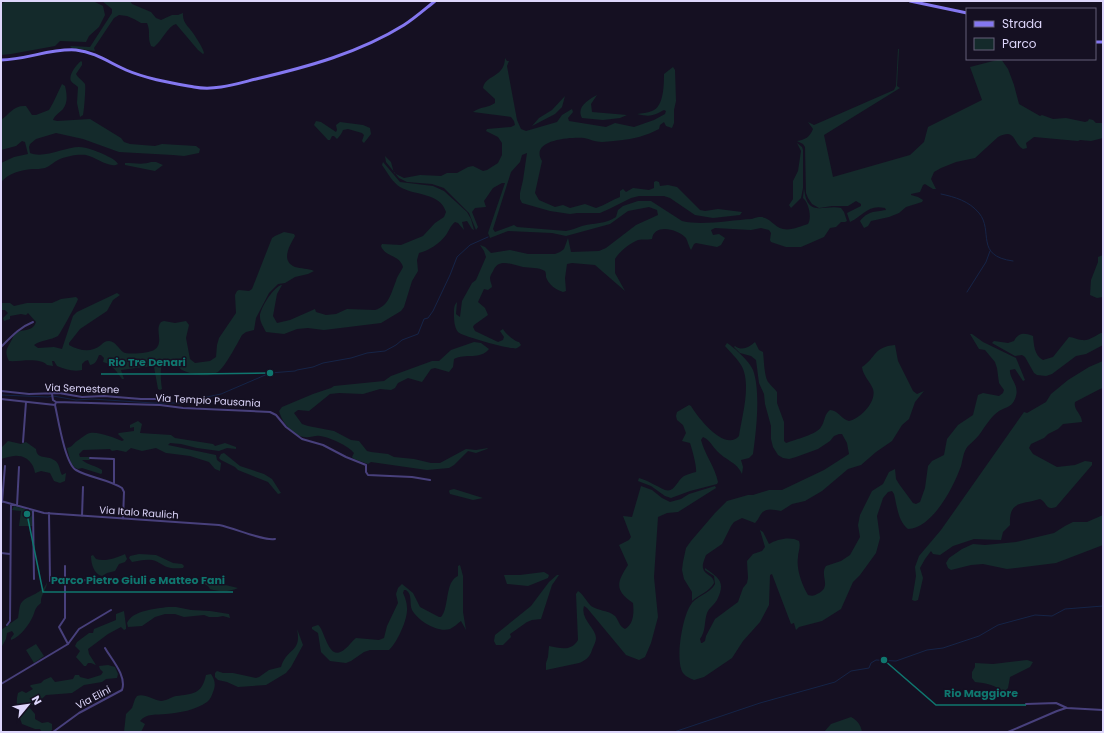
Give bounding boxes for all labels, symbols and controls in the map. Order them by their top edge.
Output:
legend [966,8,1096,60]
text: Strada [1002,15,1042,32]
text: Parco [1002,35,1037,52]
callout: Rio Tre Denari [101,351,194,374]
text: Rio Tre Denari [108,354,186,370]
street label: Via Semestene [44,380,120,397]
street label: Via Tempio Pausania [155,390,261,411]
street label: Via Italo Raulich [99,502,179,523]
callout: Parco Pietro Giuli e Matteo Fani [43,569,233,592]
text: Parco Pietro Giuli e Matteo Fani [51,572,225,588]
street label: Via Elini [73,682,113,713]
callout: Rio Maggiore [936,682,1026,705]
north arrow [8,685,48,725]
text: Rio Maggiore [944,685,1018,701]
text: N [28,693,46,708]

